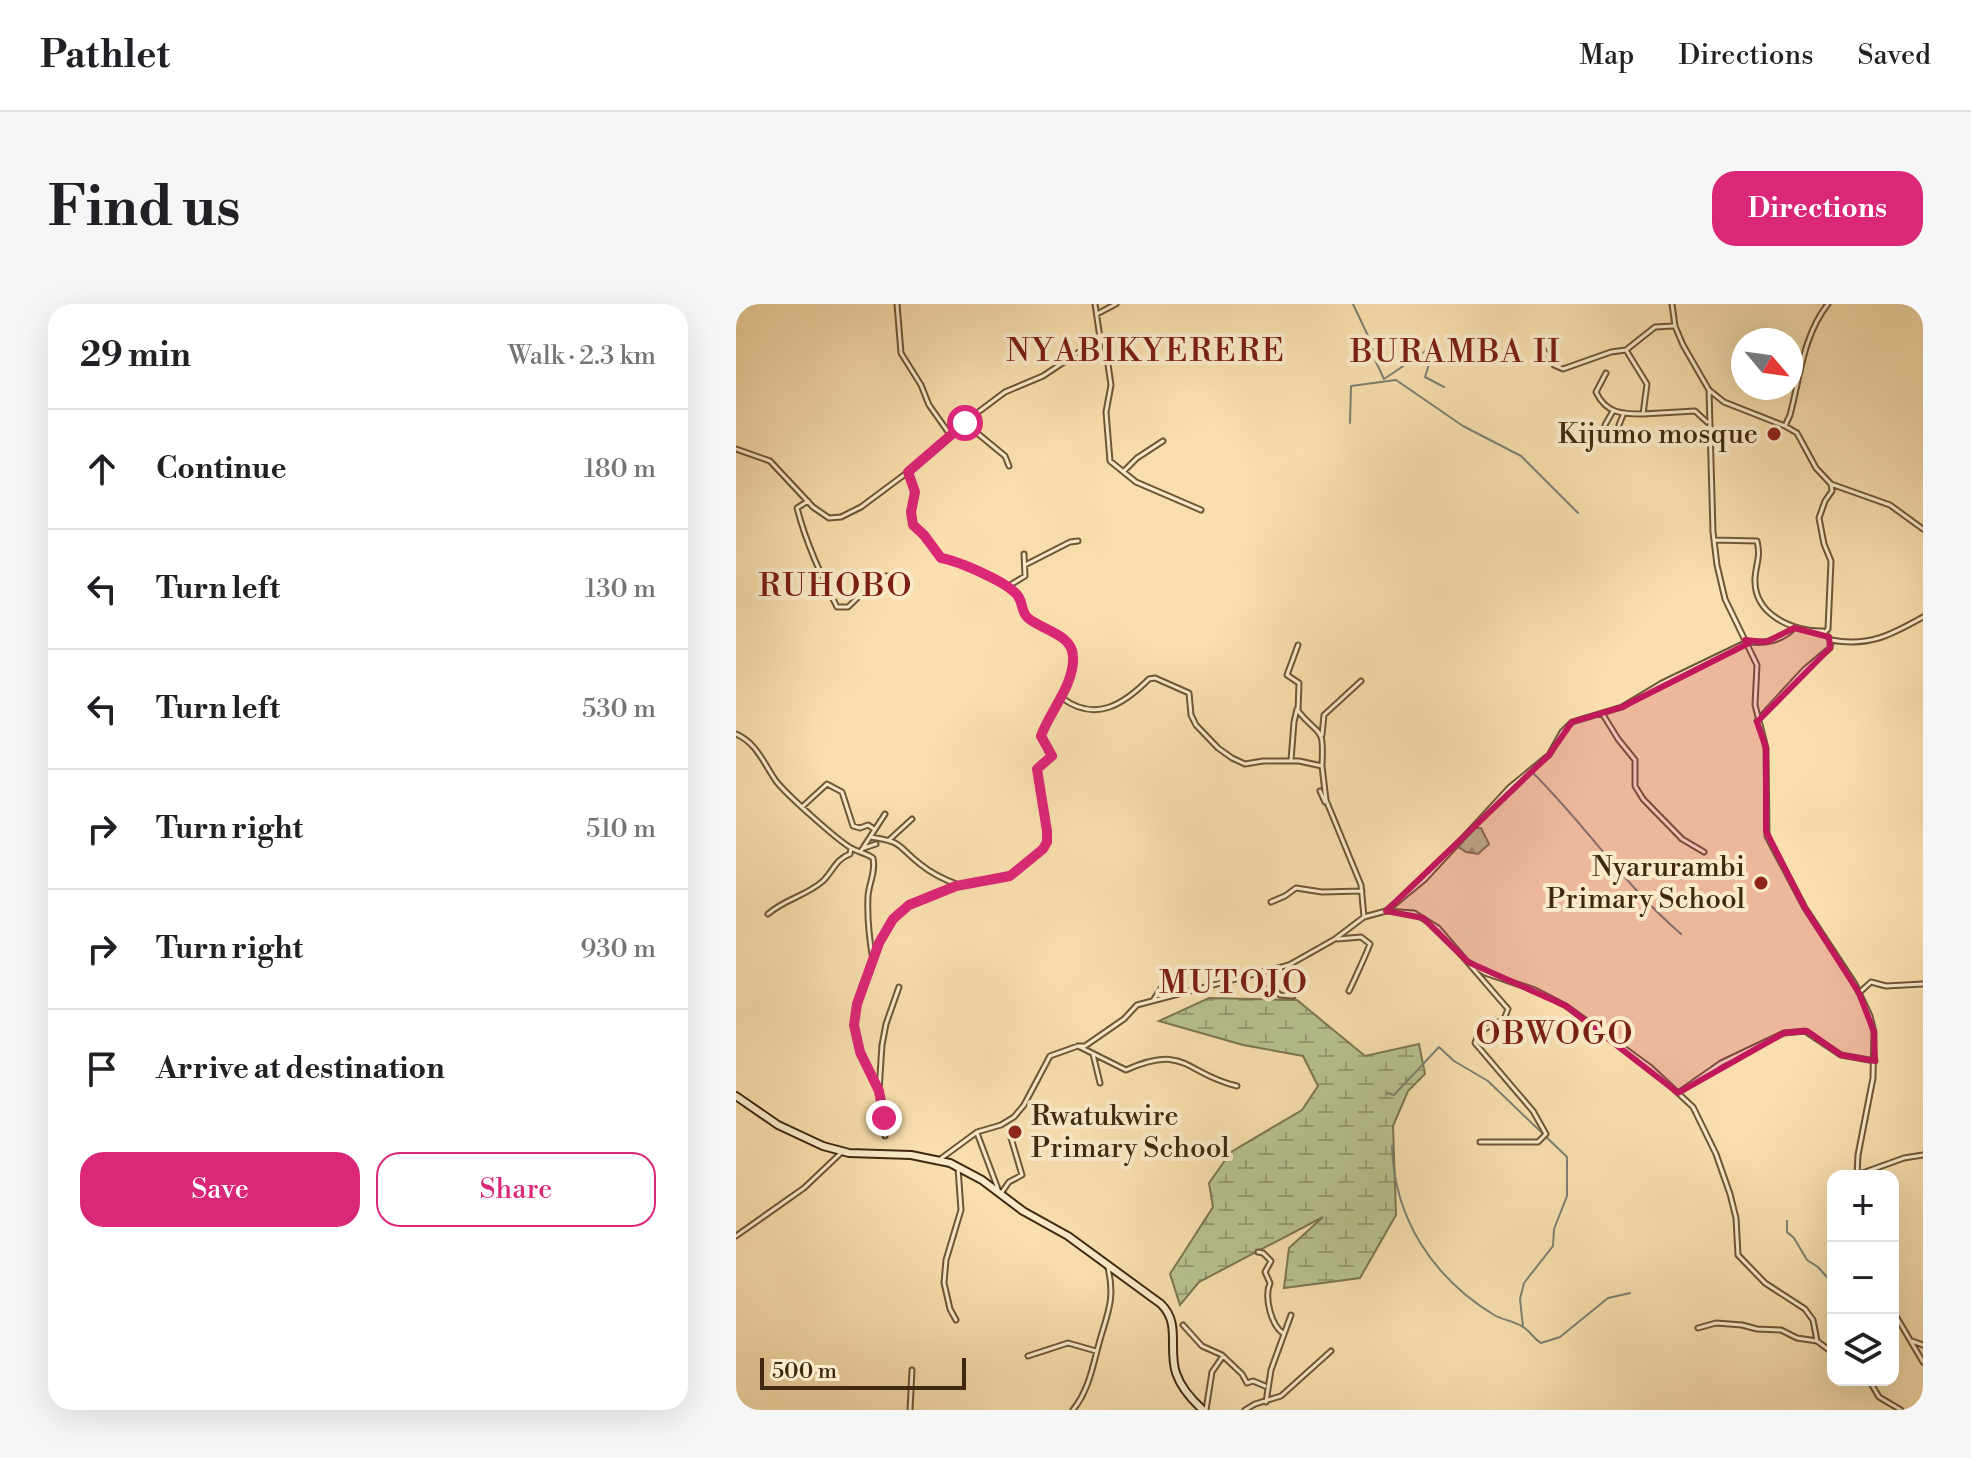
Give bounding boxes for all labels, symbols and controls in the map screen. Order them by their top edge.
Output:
text: Pathlet [40,32,170,79]
text: Map [1579,38,1634,73]
text: Directions [1678,38,1813,73]
text: Saved [1857,38,1931,73]
button: Directions [1712,171,1923,246]
text: Find us [48,173,241,243]
north arrow [1731,328,1803,400]
district label: NYABIKYERERE [1006,331,1286,371]
district label: BURAMBA II [1349,332,1562,372]
text: 29 min [80,335,191,377]
text: Walk · 2.3 km [508,340,656,372]
route start [947,405,983,441]
place label: Kijumo mosque [1558,417,1758,452]
marker: Kijumo mosque [1765,425,1783,443]
icon: ahead [80,447,124,491]
text: Continue [156,450,287,488]
text: 180 m [584,453,656,485]
district label: RUHOBO [759,566,913,606]
icon: left [80,567,124,611]
text: Turn left [156,570,280,608]
text: 130 m [585,573,656,605]
icon: left [80,687,124,731]
text: Turn left [156,690,280,728]
text: 530 m [582,693,656,725]
icon: right [80,807,124,851]
text: Turn right [156,810,303,848]
text: 510 m [586,813,656,845]
place label: Nyarurambi Primary School [1546,850,1745,917]
marker: Nyarurambi Primary School [1752,874,1770,892]
icon: right [80,927,124,971]
text: Turn right [156,930,303,968]
text: 930 m [581,933,656,965]
district label: MUTOJO [1159,963,1309,1003]
district label: OBWOGO [1475,1014,1635,1054]
icon: arrive [80,1047,124,1091]
text: Arrive at destination [156,1050,445,1088]
place label: Rwatukwire Primary School [1031,1099,1230,1166]
route end [866,1100,902,1136]
marker: Rwatukwire Primary School [1006,1123,1024,1141]
button: Save [80,1152,360,1227]
button: Share [376,1152,656,1227]
map controls [1827,1170,1899,1386]
button: + [1827,1170,1899,1242]
button: − [1827,1242,1899,1314]
button: layers [1827,1314,1899,1386]
scale bar [760,1354,966,1390]
text: 500 m [772,1358,837,1385]

